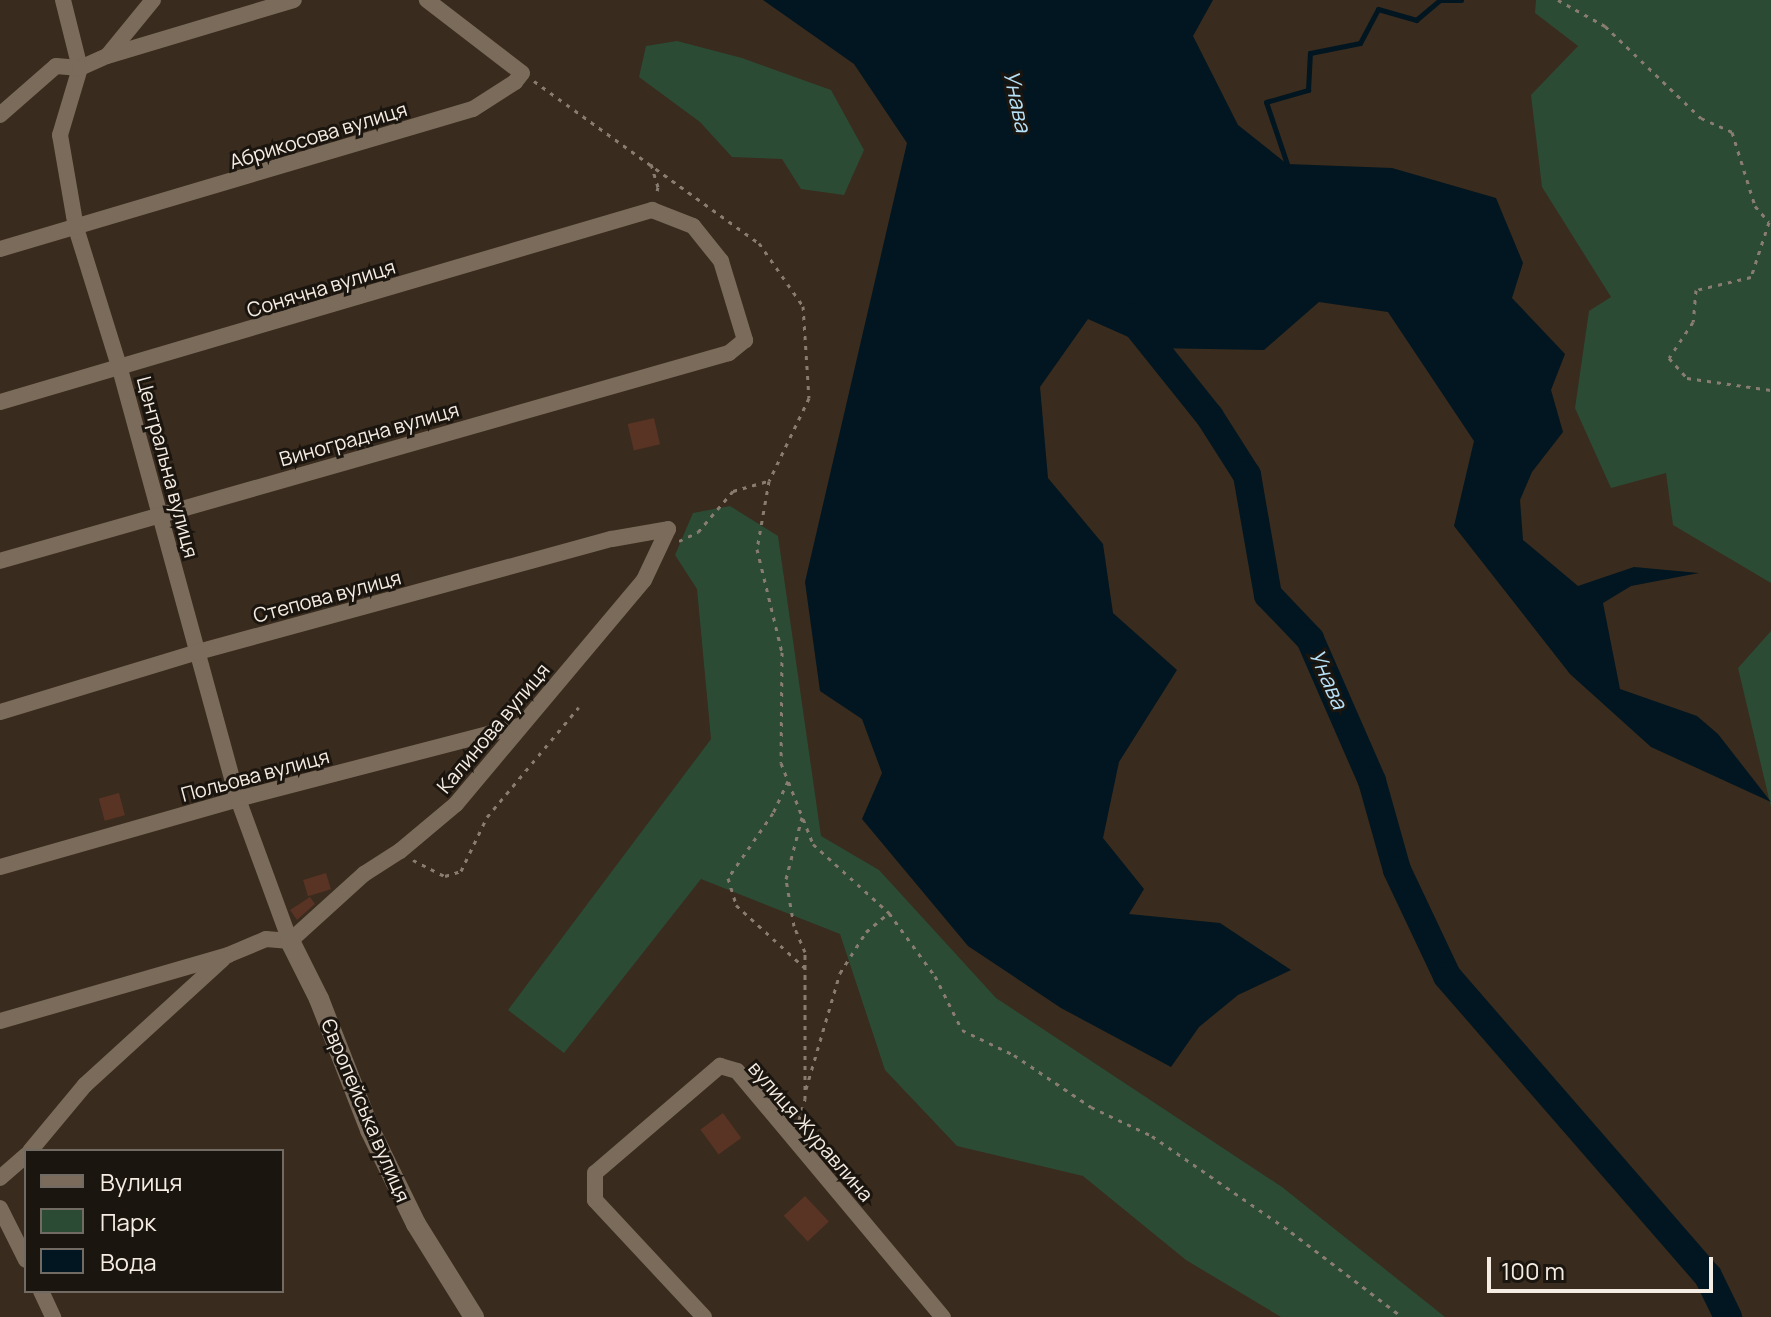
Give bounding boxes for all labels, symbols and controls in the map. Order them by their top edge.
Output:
water label: Унава [998,68,1036,134]
street label: Абрикосова вулиця [226,97,410,173]
street label: Сонячна вулиця [244,254,398,322]
street label: Центральна вулиця [132,374,204,560]
street label: Виноградна вулиця [276,397,462,471]
street label: Степова вулиця [250,565,404,627]
water label: Унава [1303,645,1353,713]
street label: Калинова вулиця [432,658,554,798]
street label: Польова вулиця [178,744,332,806]
street label: Європейська вулиця [316,1015,416,1205]
street label: вулиця Журавлина [744,1056,878,1206]
legend [24,1149,284,1293]
text: Вулиця [100,1165,182,1198]
text: Парк [100,1205,156,1238]
scale bar [1491,1241,1717,1291]
text: Вода [100,1245,157,1278]
text: 100 m [1501,1254,1565,1287]

